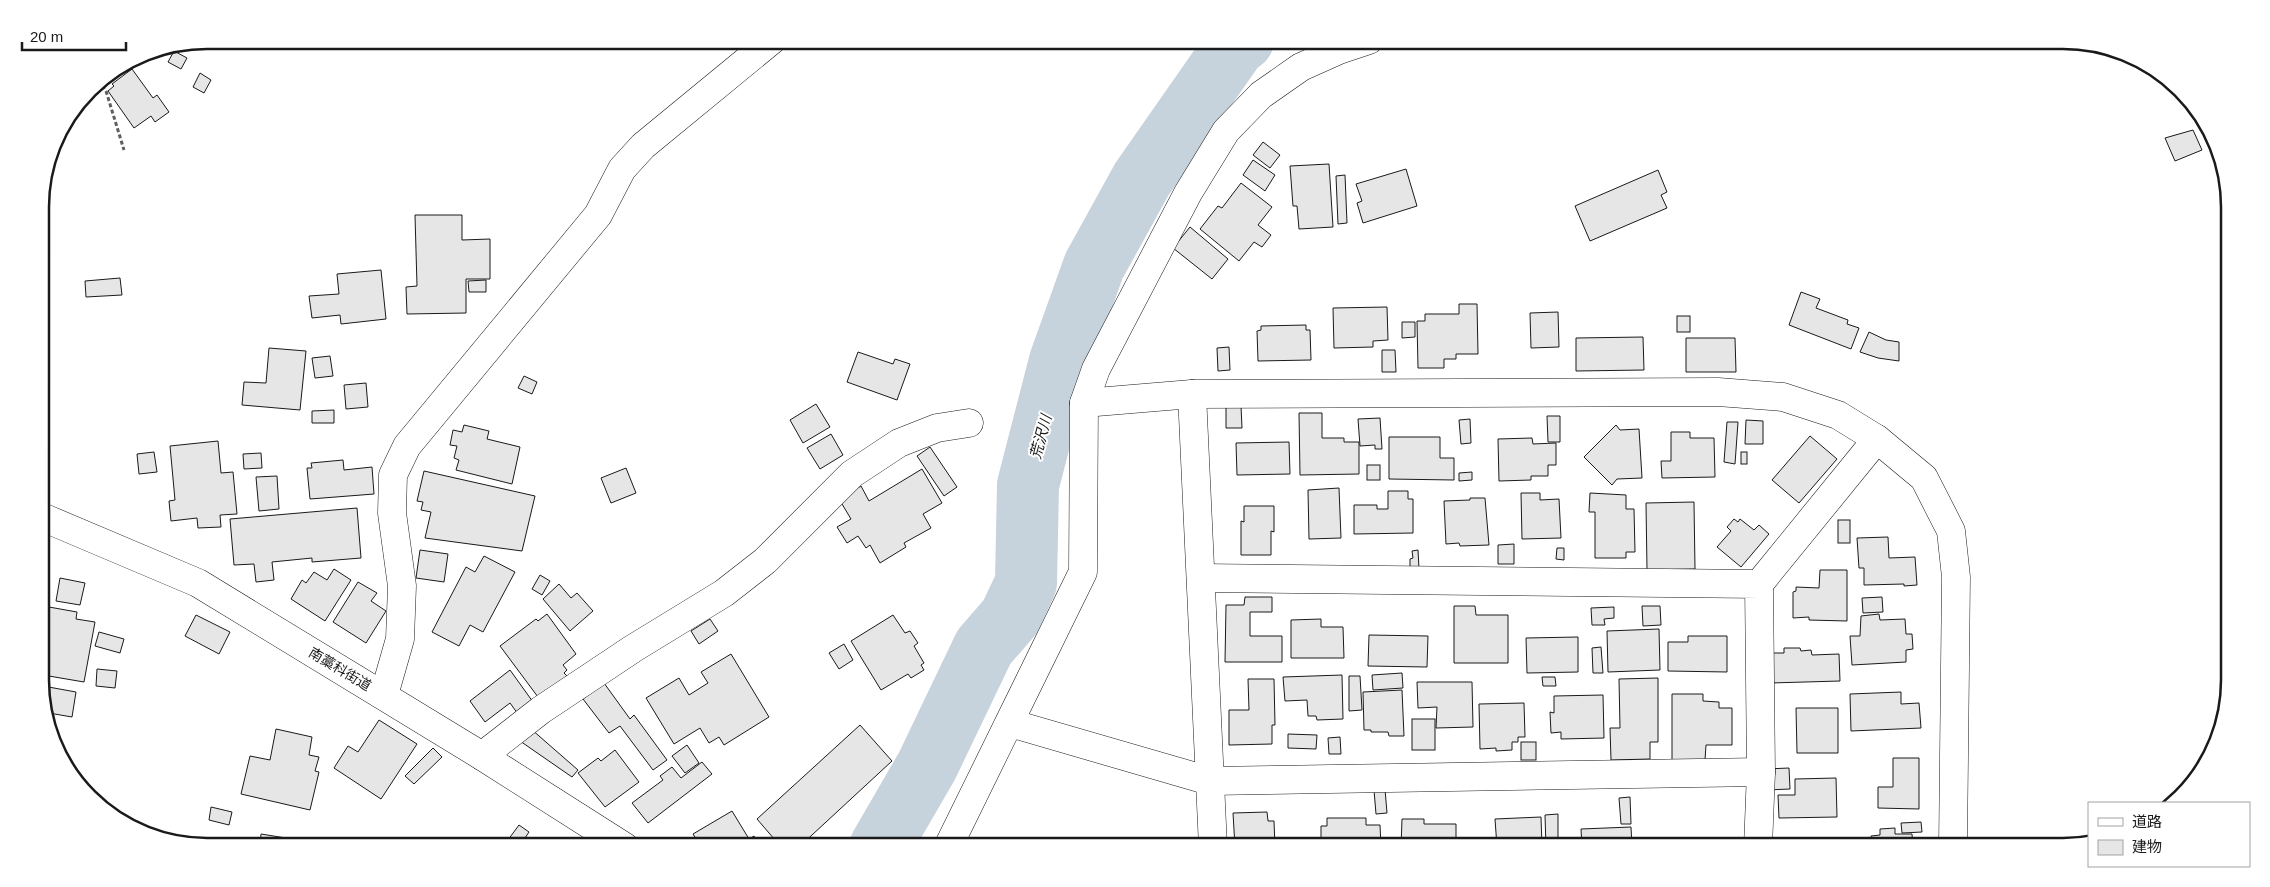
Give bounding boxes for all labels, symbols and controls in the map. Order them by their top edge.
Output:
scale bar [22,20,126,52]
text: 20 m [30,28,63,45]
water label: 荒沢川 [1026,411,1055,461]
street label: 南藁科街道 [306,644,374,694]
legend [2088,802,2250,867]
text: 道路 [2132,813,2162,830]
text: 建物 [2132,838,2162,855]

